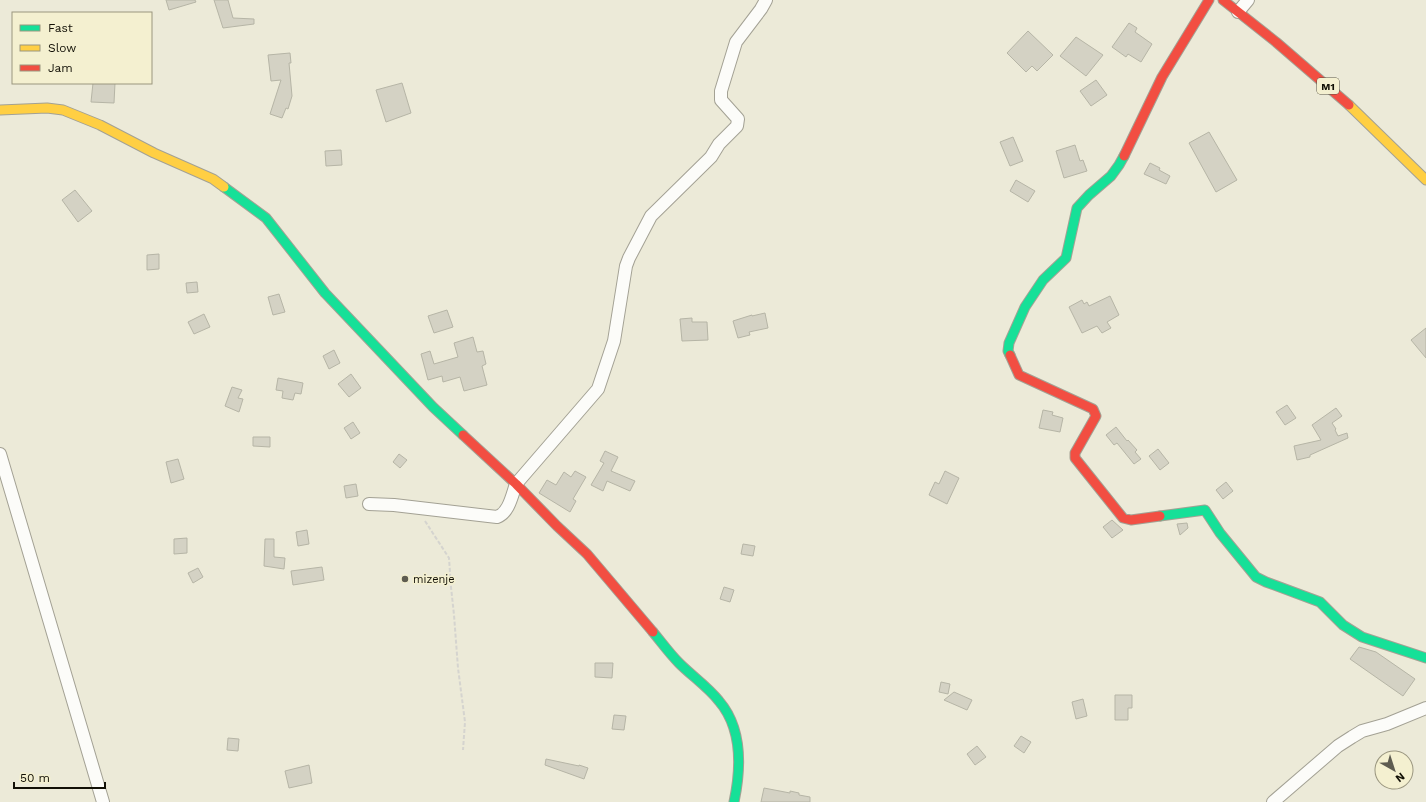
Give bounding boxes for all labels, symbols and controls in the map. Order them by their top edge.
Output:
legend [12,12,152,84]
text: Fast [48,21,73,35]
text: Slow [48,41,76,55]
text: Jam [48,61,73,75]
road number: M1 [1317,78,1339,94]
place label: mizenje [413,573,455,586]
marker: mizenje [400,574,410,584]
north arrow [1374,750,1414,790]
scale bar [14,764,105,790]
text: N [1393,770,1407,785]
text: 50 m [20,771,50,785]

